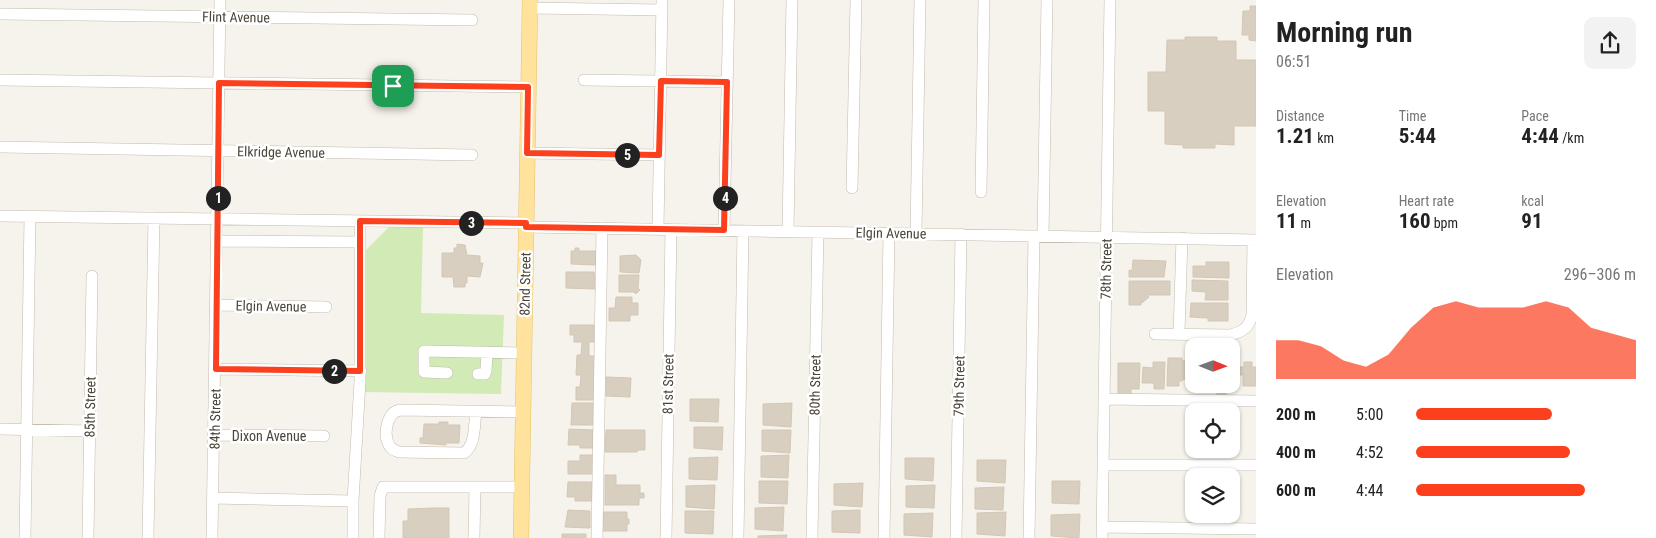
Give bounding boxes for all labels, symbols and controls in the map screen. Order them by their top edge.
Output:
street label: Flint Avenue [202,8,270,26]
text: Morning run [1276,16,1412,49]
button: share [1584,17,1636,69]
text: 06:51 [1276,52,1311,71]
pin [372,65,414,107]
icon: arrive [379,72,407,100]
text: Distance [1276,108,1324,124]
text: Time [1399,108,1426,124]
text: Pace [1521,108,1549,124]
text: 1.21 [1276,124,1314,148]
text: 5:44 [1399,124,1436,148]
text: 4:44 [1521,124,1559,148]
text: km [1314,130,1334,146]
text: /km [1559,130,1584,146]
pin: 5 [614,142,640,168]
street label: Elkridge Avenue [237,143,326,161]
text: 5 [624,147,631,163]
pin: 1 [206,186,230,210]
pin: 4 [712,186,738,210]
text: 1 [215,190,222,206]
text: 4 [722,190,729,206]
text: Elevation [1276,193,1326,209]
text: Heart rate [1399,193,1454,209]
text: kcal [1521,193,1544,209]
text: 11 [1276,209,1297,233]
text: 160 [1399,209,1431,233]
text: 91 [1521,209,1543,233]
pin: 3 [458,210,484,236]
text: 3 [468,215,475,231]
text: m [1297,215,1311,231]
text: bpm [1431,215,1458,231]
street label: Elgin Avenue [856,224,927,242]
street label: 78th Street [1097,238,1115,300]
street label: 82nd Street [516,252,534,316]
text: Elevation [1276,265,1334,284]
text: 296–306 m [1564,265,1636,284]
street label: Elgin Avenue [236,297,307,315]
north arrow [1185,338,1240,392]
map controls [1185,338,1240,523]
street label: 81st Street [659,354,677,414]
street label: 80th Street [806,354,824,416]
street label: 79th Street [950,355,968,417]
pin: 2 [322,358,346,384]
text: 2 [331,363,338,379]
street label: 85th Street [81,376,99,438]
street label: 84th Street [206,388,224,450]
button: locate [1185,403,1240,458]
text: 200 m [1276,405,1316,424]
text: 5:00 [1356,405,1383,424]
street label: Dixon Avenue [232,428,307,444]
text: 400 m [1276,443,1316,462]
text: 4:52 [1356,443,1383,462]
button: layers [1185,468,1240,523]
text: 600 m [1276,481,1316,500]
text: 4:44 [1356,481,1383,500]

